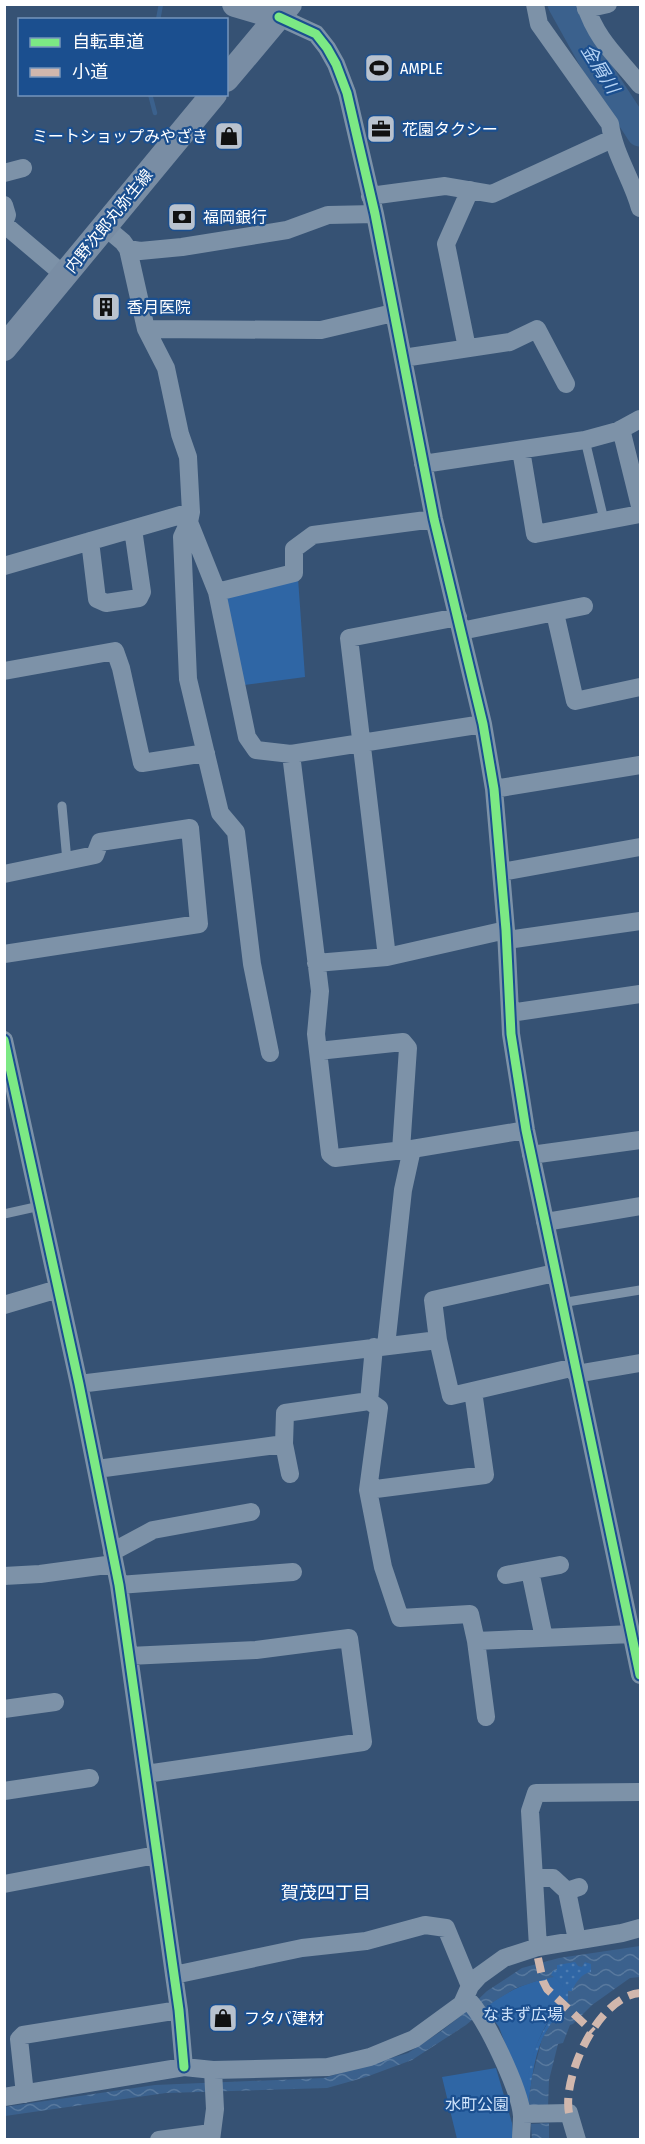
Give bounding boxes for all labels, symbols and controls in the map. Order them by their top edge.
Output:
legend [18,18,228,96]
text: 自転車道 [72,31,144,53]
water label: 金屑川 [576,40,625,99]
sports icon: AMPLE [363,52,395,84]
place label: AMPLE [400,59,443,78]
text: 小道 [72,61,108,83]
office icon: 花園タクシー [365,113,397,145]
shop icon: ミートショップみやざき [213,120,245,152]
place label: 花園タクシー [402,120,498,139]
place label: ミートショップみやざき [32,127,208,146]
street label: 内野次郎丸弥生線 [61,165,157,277]
bank icon: 福岡銀行 [166,201,198,233]
place label: 福岡銀行 [203,208,267,227]
building icon: 香月医院 [90,291,122,323]
place label: 香月医院 [127,298,191,317]
district label: 賀茂四丁目 [281,1882,371,1904]
shop icon: フタバ建材 [207,2002,239,2034]
park label: なまず広場 [483,2005,563,2024]
place label: フタバ建材 [244,2009,324,2028]
park label: 水町公園 [445,2095,509,2114]

